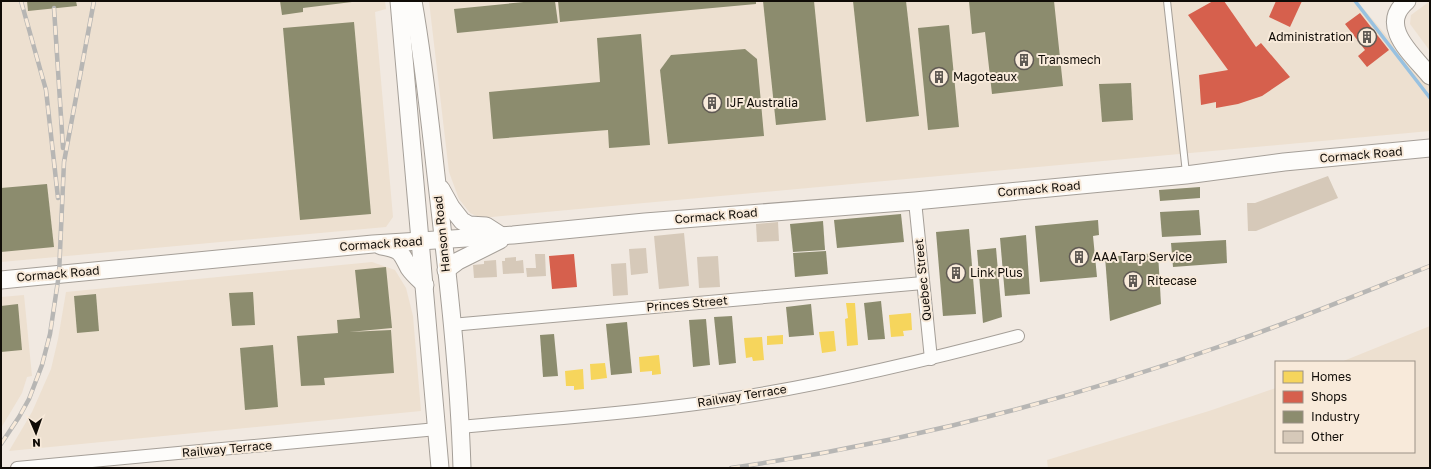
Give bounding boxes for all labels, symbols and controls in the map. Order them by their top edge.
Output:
building icon: Administration [1356,26,1378,48]
place label: Administration [1268,29,1353,44]
building icon: Transmech [1013,49,1035,71]
place label: Transmech [1038,52,1101,67]
building icon: Magoteaux [928,66,950,88]
place label: Magoteaux [953,69,1017,84]
building icon: IJF Australia [701,92,723,114]
place label: IJF Australia [726,95,798,110]
street label: Cormack Road [1319,143,1403,166]
street label: Cormack Road [997,177,1081,200]
street label: Hanson Road [430,195,453,273]
street label: Cormack Road [674,204,758,227]
street label: Cormack Road [339,233,423,254]
street label: Quebec Street [911,238,934,322]
building icon: AAA Tarp Service [1068,246,1090,268]
place label: AAA Tarp Service [1093,249,1192,264]
street label: Cormack Road [16,262,100,285]
building icon: Link Plus [945,262,967,284]
place label: Link Plus [970,265,1023,280]
building icon: Ritecase [1122,270,1144,292]
place label: Ritecase [1147,273,1197,288]
street label: Princes Street [646,292,728,315]
legend [1275,361,1415,453]
text: Homes [1311,369,1351,384]
street label: Railway Terrace [696,381,788,410]
text: Shops [1311,389,1347,404]
text: Industry [1311,409,1360,424]
north arrow [16,413,56,453]
text: Other [1311,429,1344,444]
text: N [32,437,41,450]
street label: Railway Terrace [181,437,273,460]

